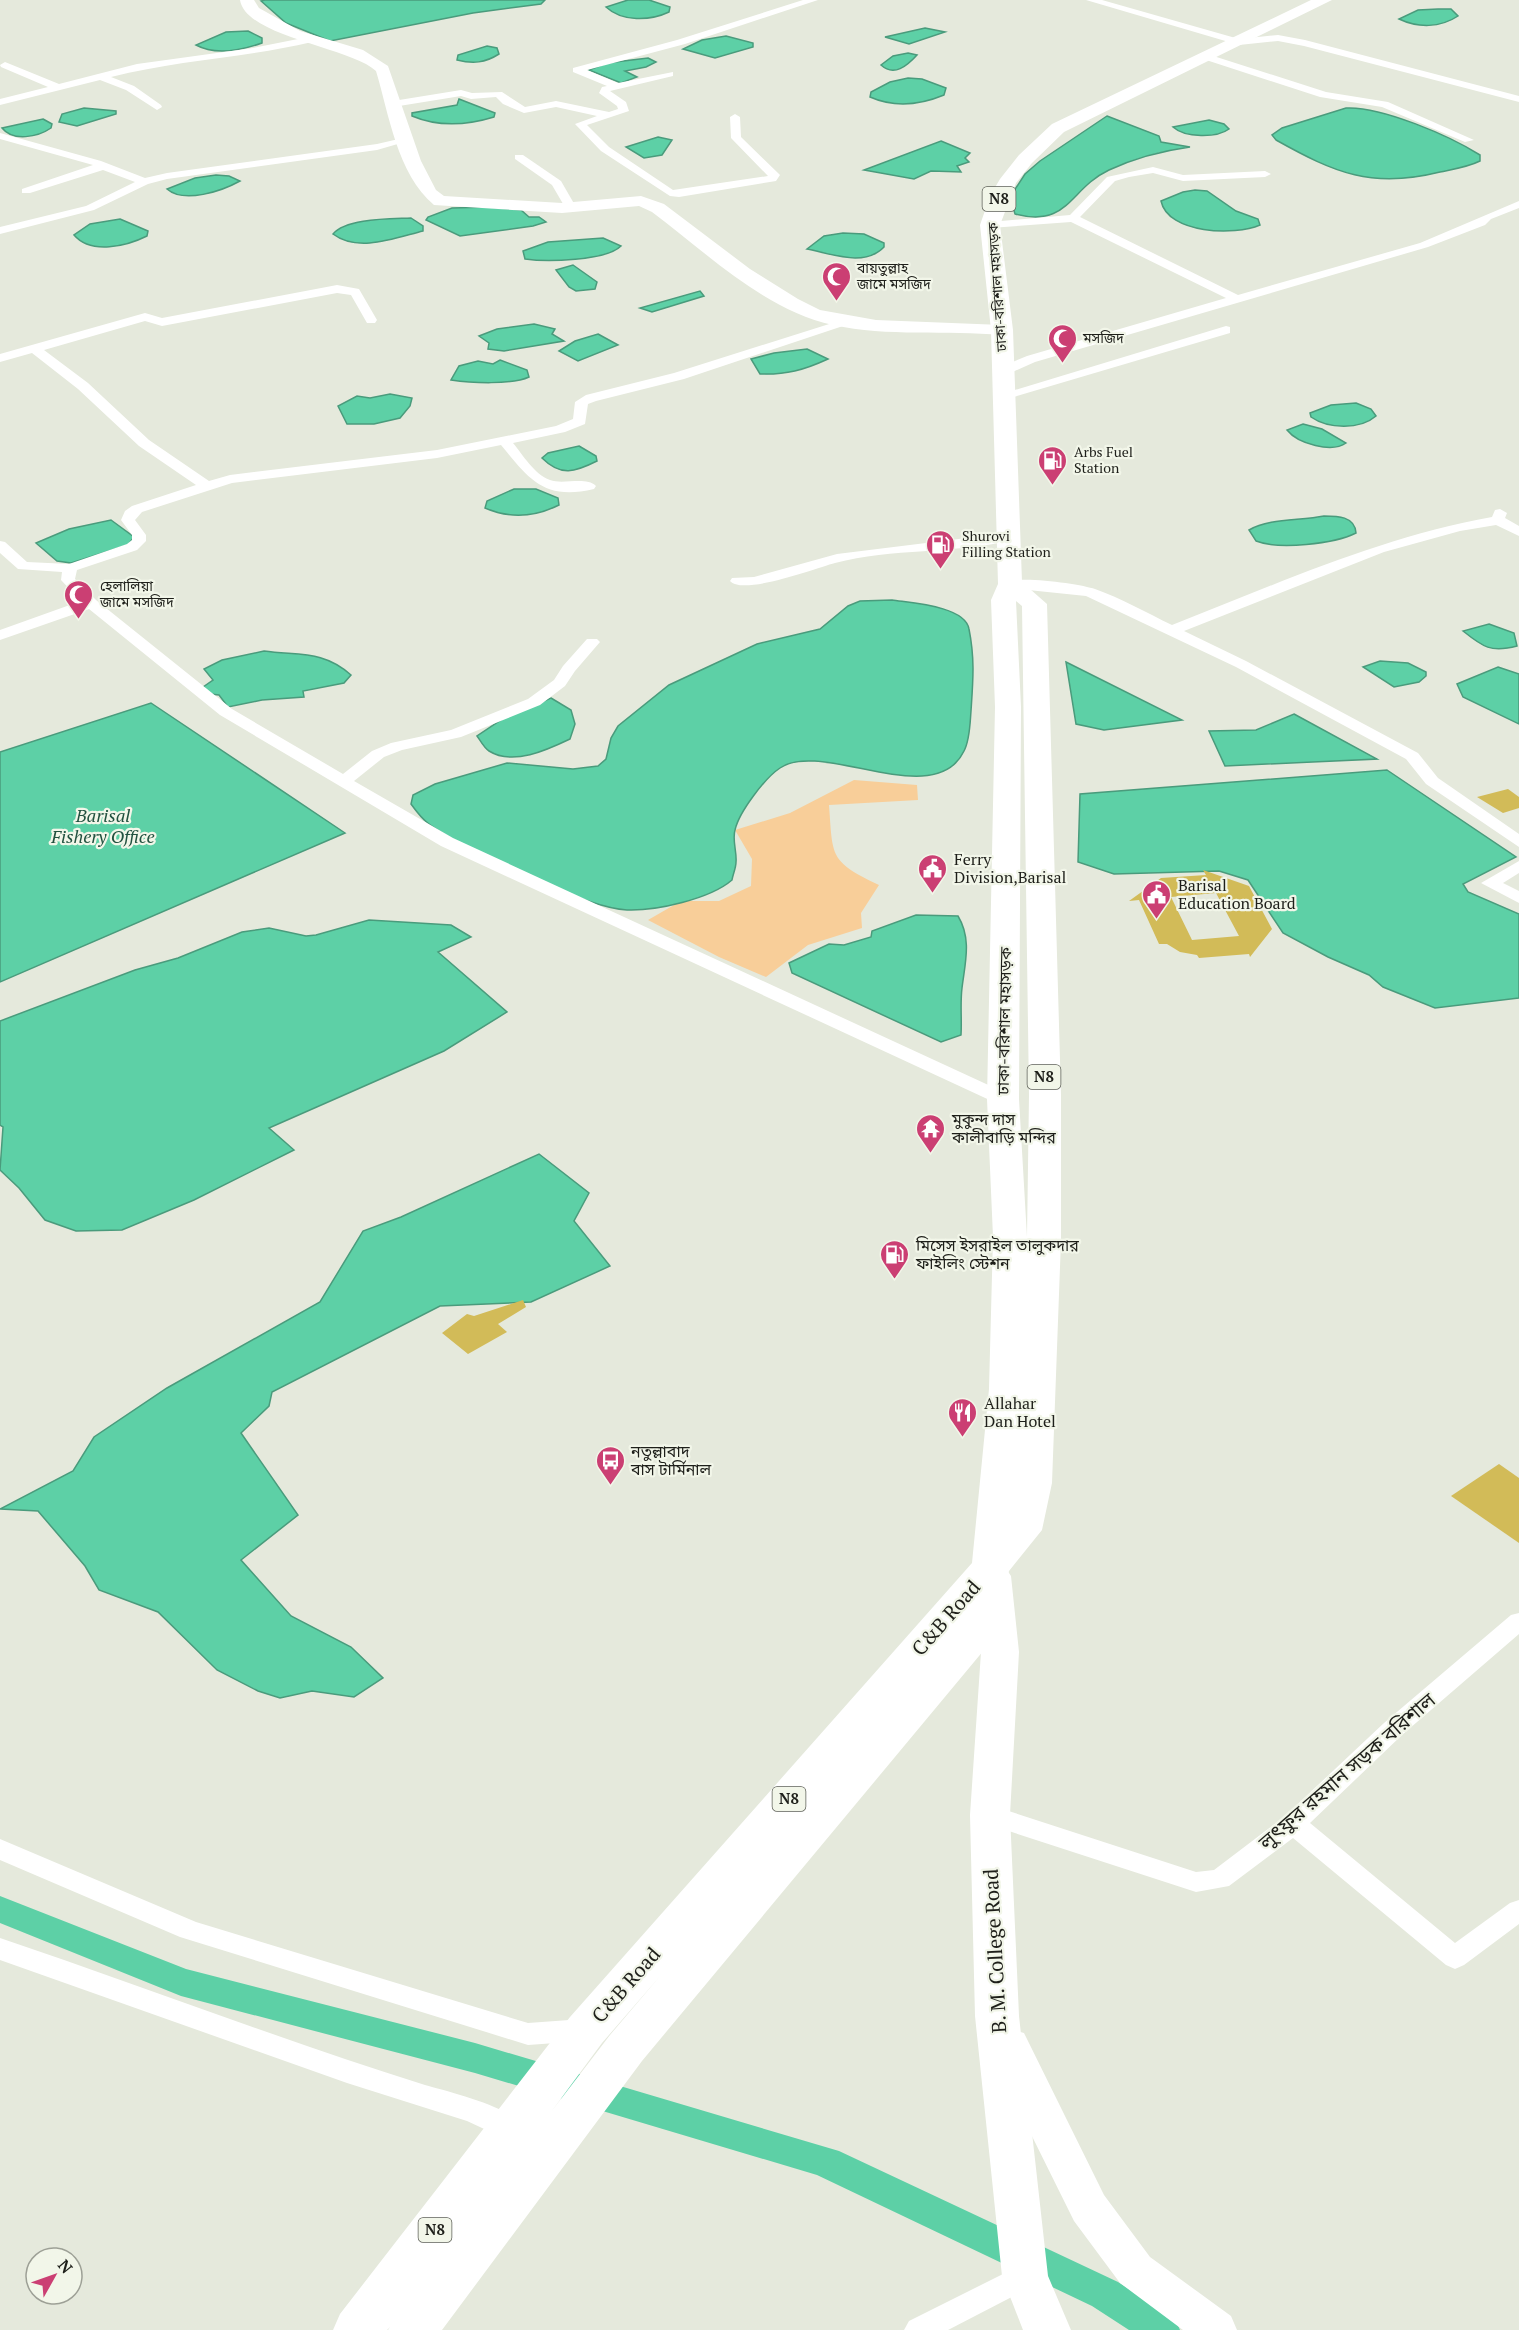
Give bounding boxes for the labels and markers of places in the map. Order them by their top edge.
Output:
place label: বায়তুল্লাহ জামে মসজিদ [856,258,931,293]
mosque icon: বায়তুল্লাহ জামে মসজিদ [820,260,852,302]
mosque icon: মসজিদ [1046,322,1078,364]
place label: মসজিদ [1082,328,1124,347]
place label: Arbs Fuel Station [1074,442,1133,477]
fuel station icon: Arbs Fuel Station [1037,444,1069,486]
place label: Shurovi Filling Station [962,526,1051,561]
fuel station icon: Shurovi Filling Station [925,528,957,570]
place label: হেলালিয়া জামে মসজিদ [99,576,174,611]
mosque icon: হেলালিয়া জামে মসজিদ [63,578,95,620]
place label: Ferry Division,Barisal [954,848,1067,888]
public building icon: Ferry Division,Barisal [917,852,949,894]
place label: Barisal Education Board [1178,874,1296,914]
public building icon: Barisal Education Board [1141,878,1173,920]
place label: মুকুন্দ দাস কালীবাড়ি মন্দির [951,1108,1056,1148]
temple icon: মুকুন্দ দাস কালীবাড়ি মন্দির [915,1112,947,1154]
place label: মিসেস ইসরাইল তালুকদার ফাইলিং স্টেশন [915,1234,1079,1274]
fuel station icon: মিসেস ইসরাইল তালুকদার ফাইলিং স্টেশন [879,1238,911,1280]
place label: Allahar Dan Hotel [984,1392,1056,1432]
restaurant icon: Allahar Dan Hotel [947,1396,979,1438]
place label: নতুল্লাবাদ বাস টার্মিনাল [630,1440,712,1480]
bus stop icon: নতুল্লাবাদ বাস টার্মিনাল [594,1444,626,1486]

